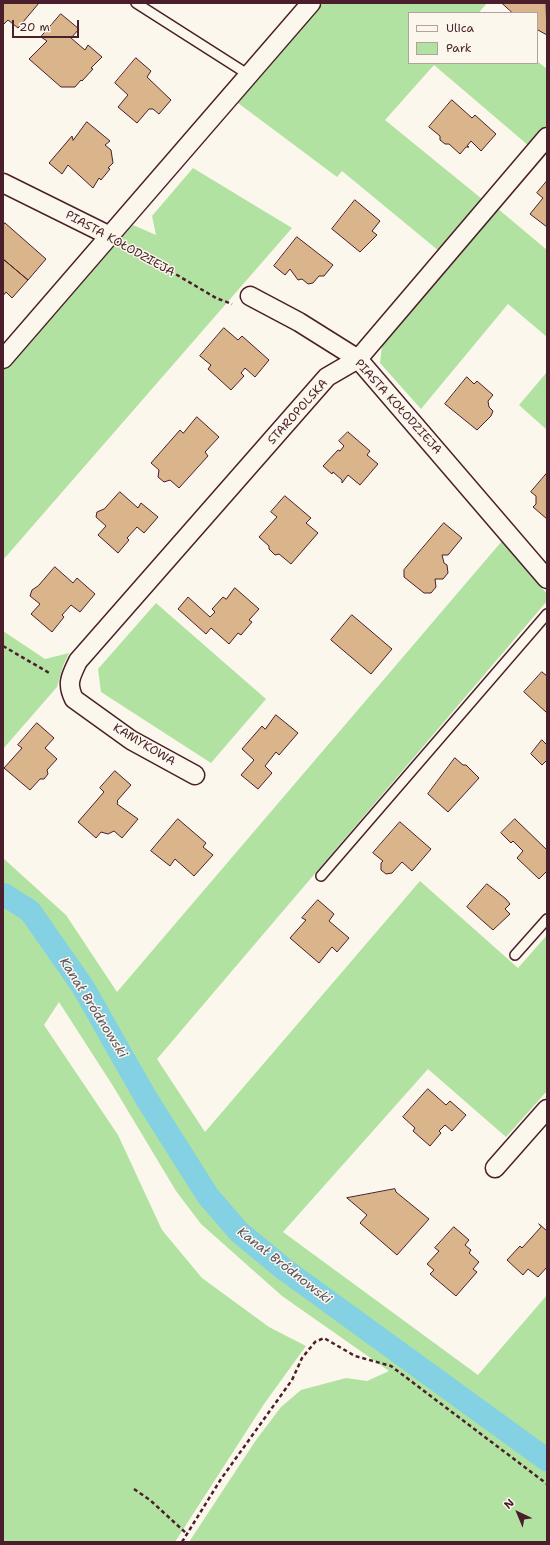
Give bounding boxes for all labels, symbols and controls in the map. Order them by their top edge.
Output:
scale bar [14,12,81,38]
legend [408,12,538,64]
text: 20 m [19,19,50,35]
text: Ulica [446,20,474,36]
text: Park [446,40,472,56]
street label: PIASTA KOŁODZIEJA [63,208,177,280]
street label: PIASTA KOŁODZIEJA [352,357,444,457]
street label: STAROPOLSKA [265,376,331,448]
street label: KAMYKOWA [110,721,178,769]
water label: Kanał Bródnowski [56,955,130,1061]
water label: Kanał Bródnowski [234,1224,334,1308]
north arrow [498,1493,538,1533]
text: N [501,1496,518,1512]

